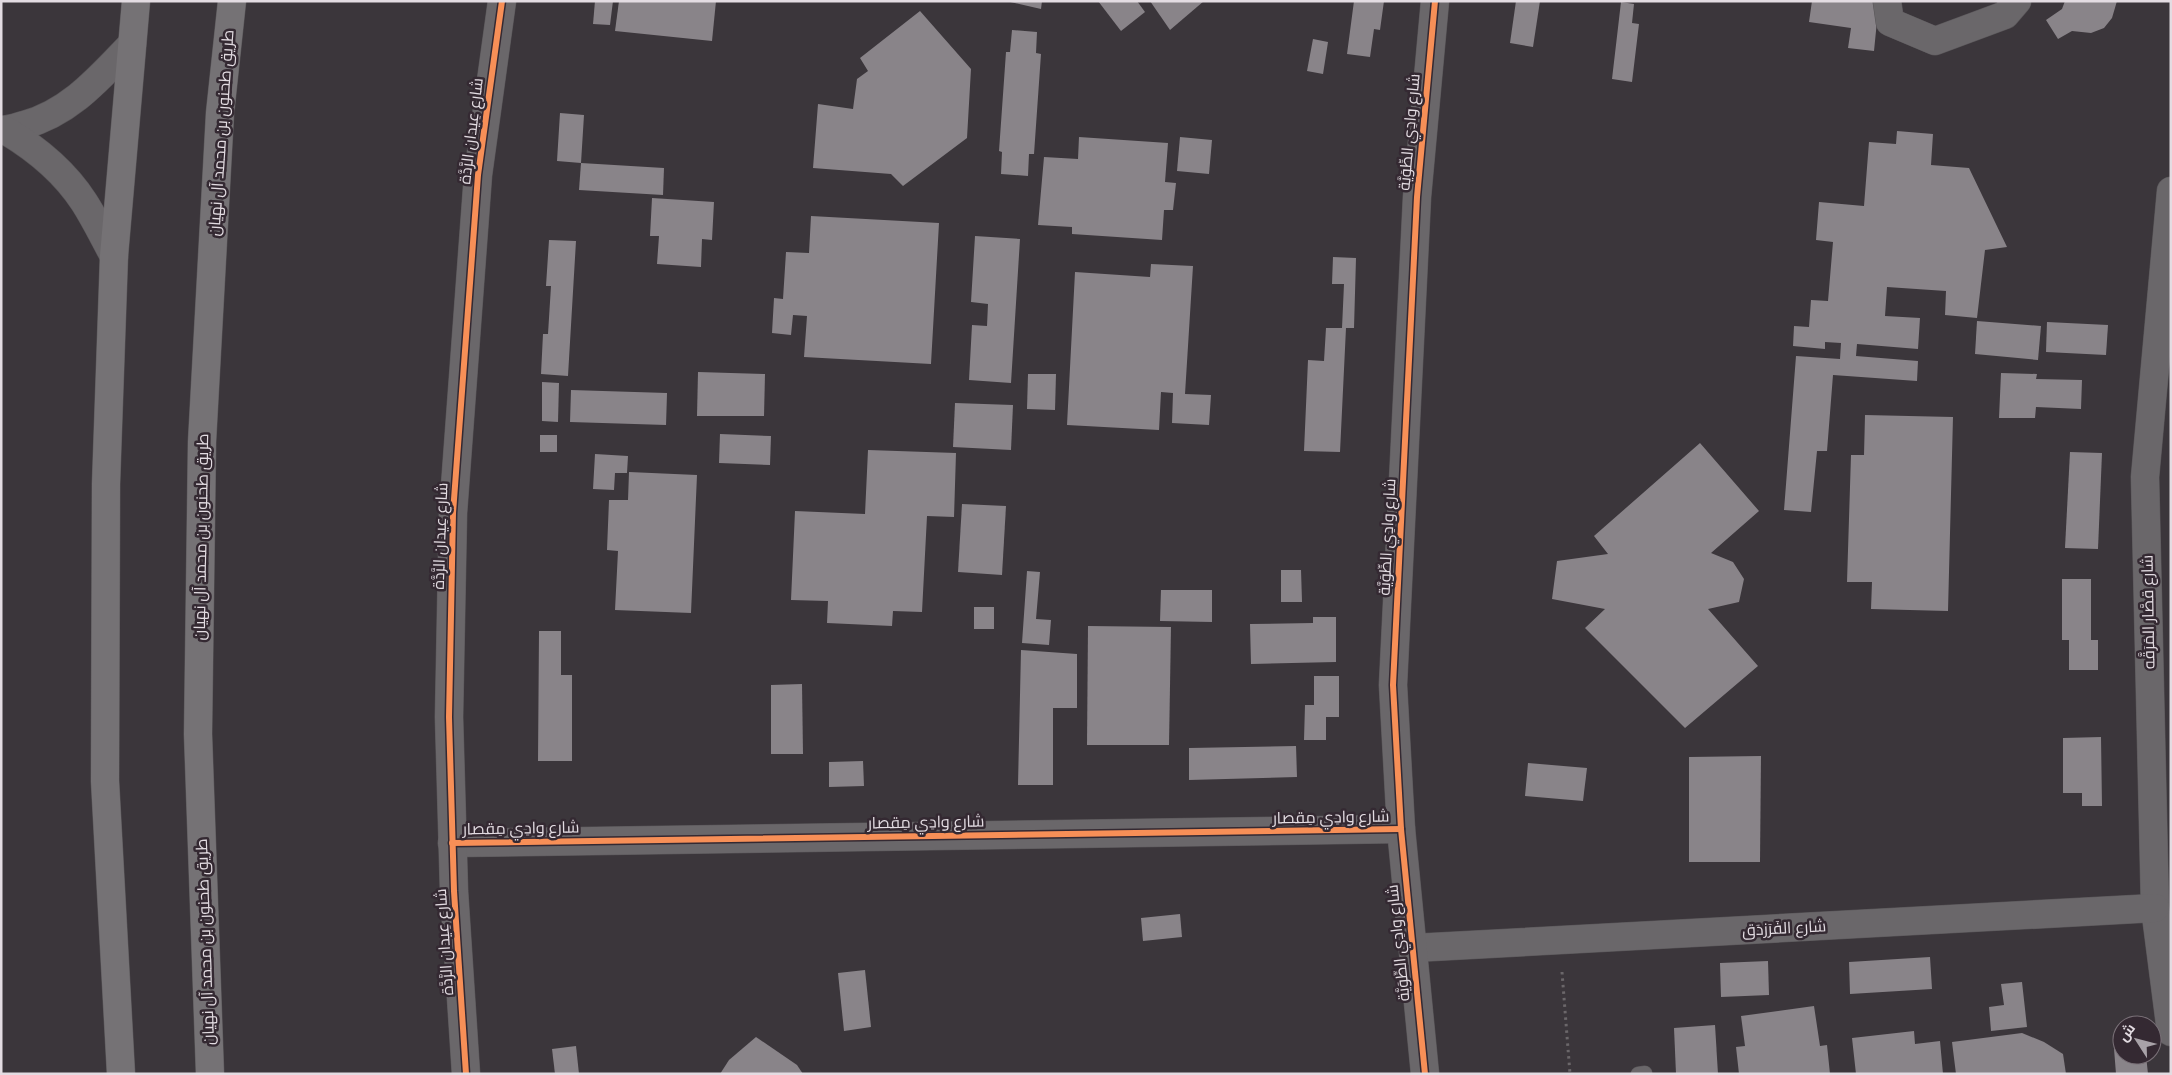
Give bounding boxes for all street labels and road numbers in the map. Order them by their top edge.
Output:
street label: طريق طحنون بن محمد آل نهيان [204,29,239,237]
street label: شارع وادِي الطِّوَيَّة [1394,73,1428,192]
street label: شارع عِيدان الرَّدَّة [455,77,489,186]
street label: طريق طحنون بن محمد آل نهيان [190,433,213,641]
street label: شارع وادِي الطِّوَيَّة [1374,478,1404,596]
street label: شارع عِيدان الرَّدَّة [429,482,453,590]
street label: شارع قصَّار المَرَقَّه [2136,555,2160,669]
street label: شارع وادِي مِقصار [1271,806,1390,832]
street label: شارع وادِي مِقصار [866,811,985,837]
street label: شارع وادِي مِقصار [461,817,580,843]
street label: طريق طحنون بن محمد آل نهيان [192,838,219,1046]
street label: شارع وادِي الطِّوَيَّة [1382,883,1418,1002]
street label: شارع عِيدان الرَّدَّة [431,888,459,996]
street label: شارع الفَرَزدَق [1741,916,1827,942]

